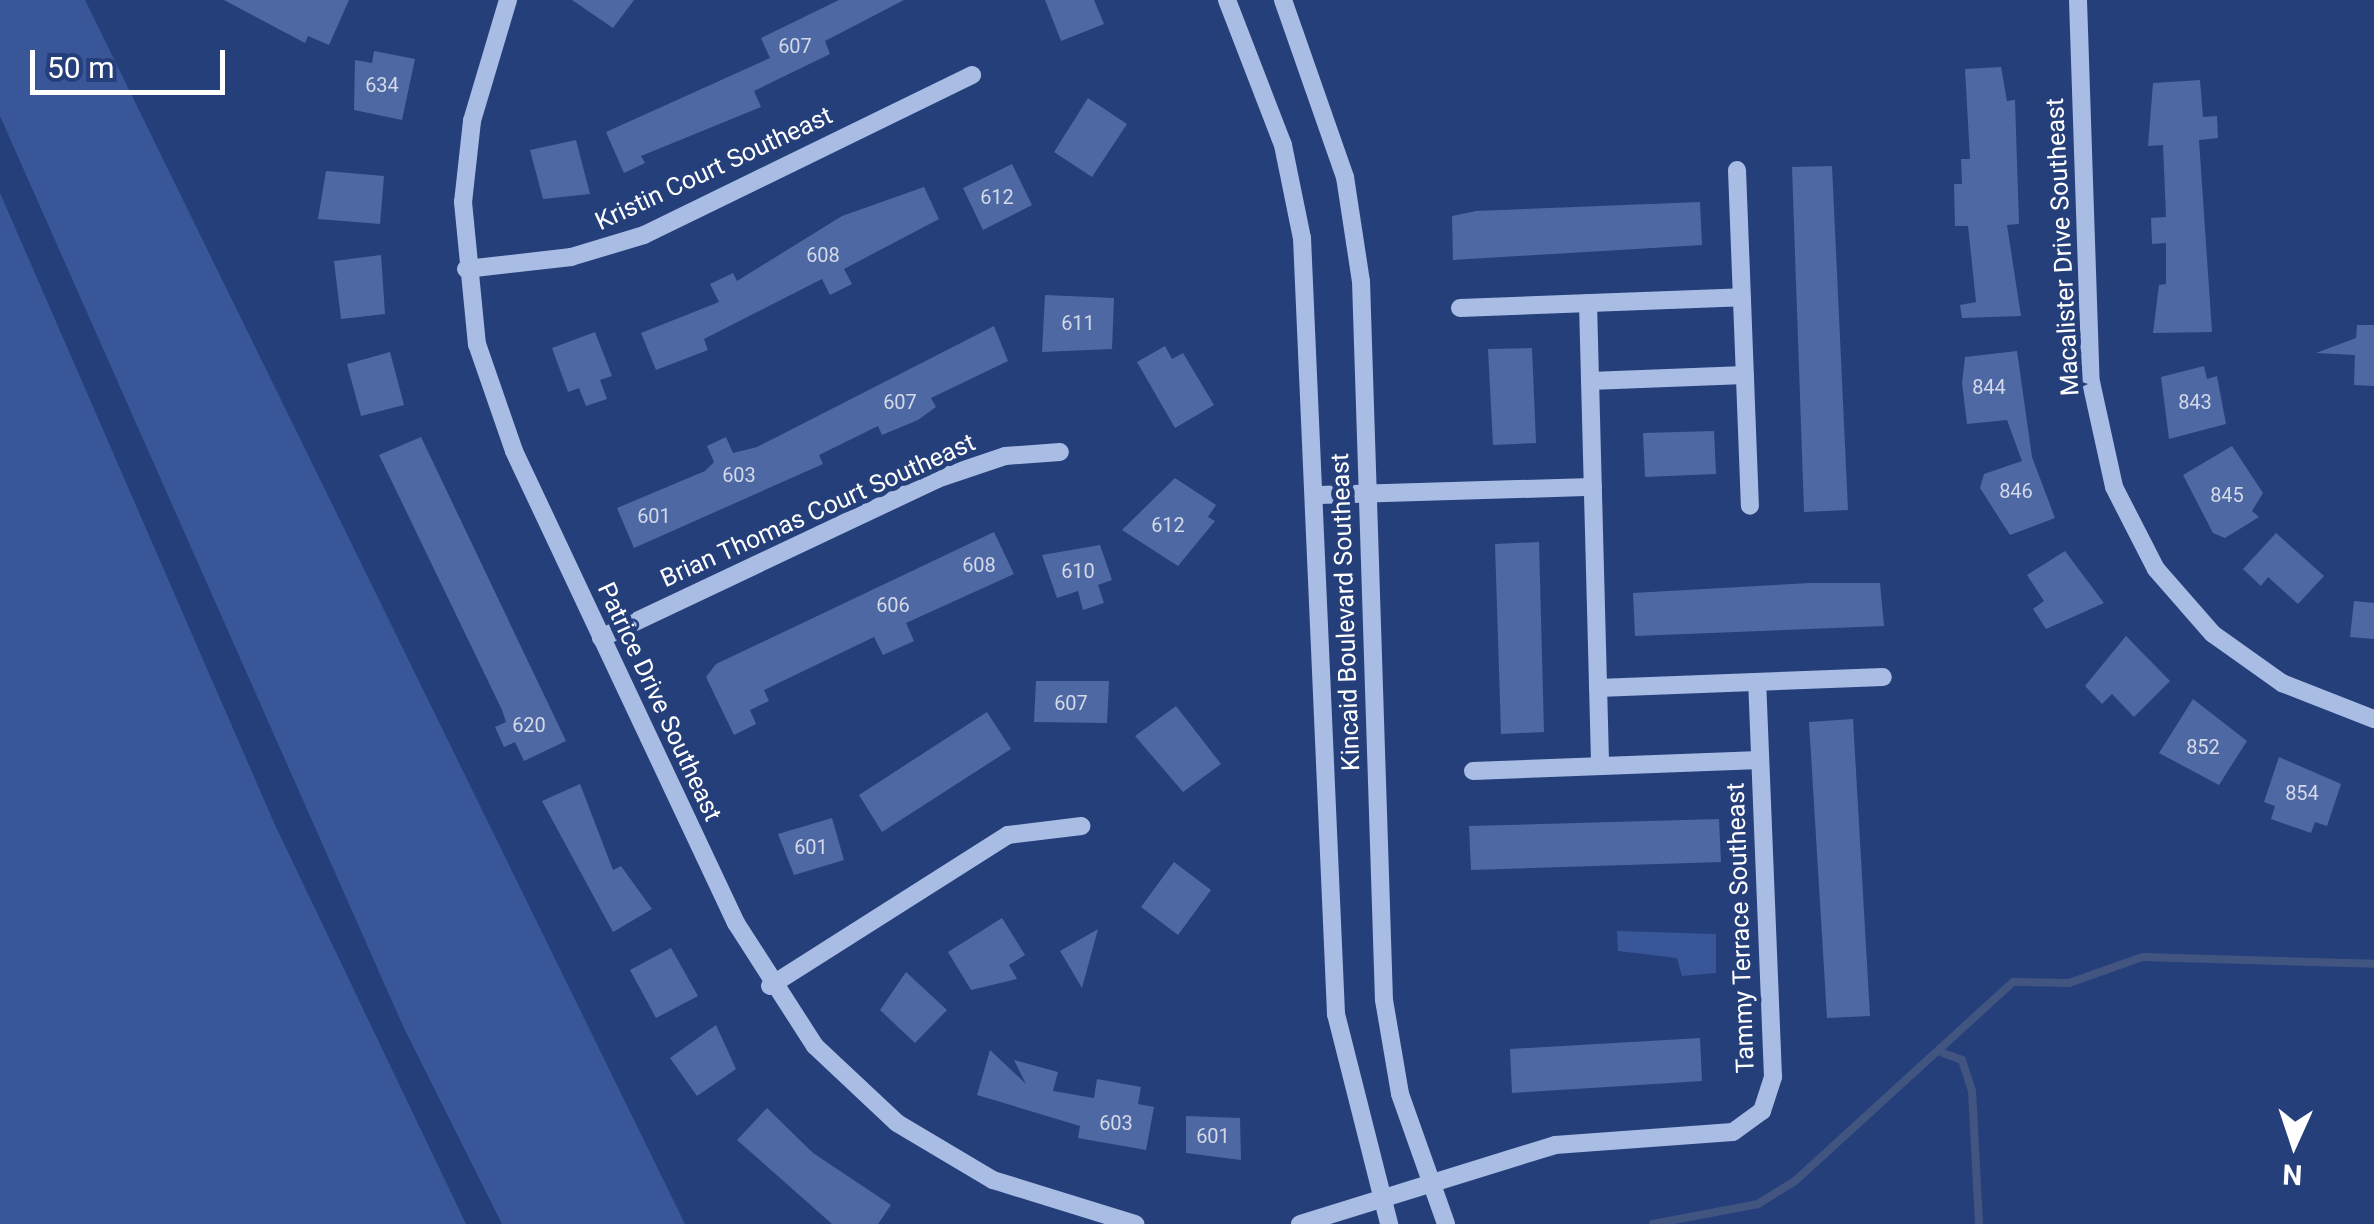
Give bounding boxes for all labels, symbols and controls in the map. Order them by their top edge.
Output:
scale bar [35,30,230,92]
house number: 607 [778,34,812,58]
text: 50 m [47,50,114,85]
house number: 634 [365,73,399,97]
street label: Macalister Drive Southeast [2040,97,2086,397]
street label: Kristin Court Southeast [591,101,837,237]
house number: 612 [980,185,1014,209]
house number: 608 [806,243,840,267]
house number: 611 [1061,311,1095,335]
house number: 844 [1972,375,2006,399]
house number: 607 [883,390,917,414]
house number: 843 [2178,390,2212,414]
street label: Brian Thomas Court Southeast [656,428,980,594]
street label: Kincaid Boulevard Southeast [1325,452,1367,772]
house number: 603 [722,463,756,487]
house number: 846 [1999,479,2033,503]
house number: 845 [2210,483,2244,507]
house number: 601 [637,504,671,528]
house number: 612 [1151,513,1185,537]
house number: 608 [962,553,996,577]
house number: 610 [1061,559,1095,583]
street label: Patrice Drive Southeast [591,578,727,826]
house number: 606 [876,593,910,617]
house number: 607 [1054,691,1088,715]
house number: 620 [512,713,546,737]
house number: 852 [2186,735,2220,759]
house number: 854 [2285,781,2319,805]
street label: Tammy Terrace Southeast [1721,782,1761,1074]
house number: 601 [794,835,828,859]
north arrow [2244,1094,2344,1194]
house number: 603 [1099,1111,1133,1135]
house number: 601 [1196,1124,1230,1148]
text: N [2282,1157,2303,1191]

